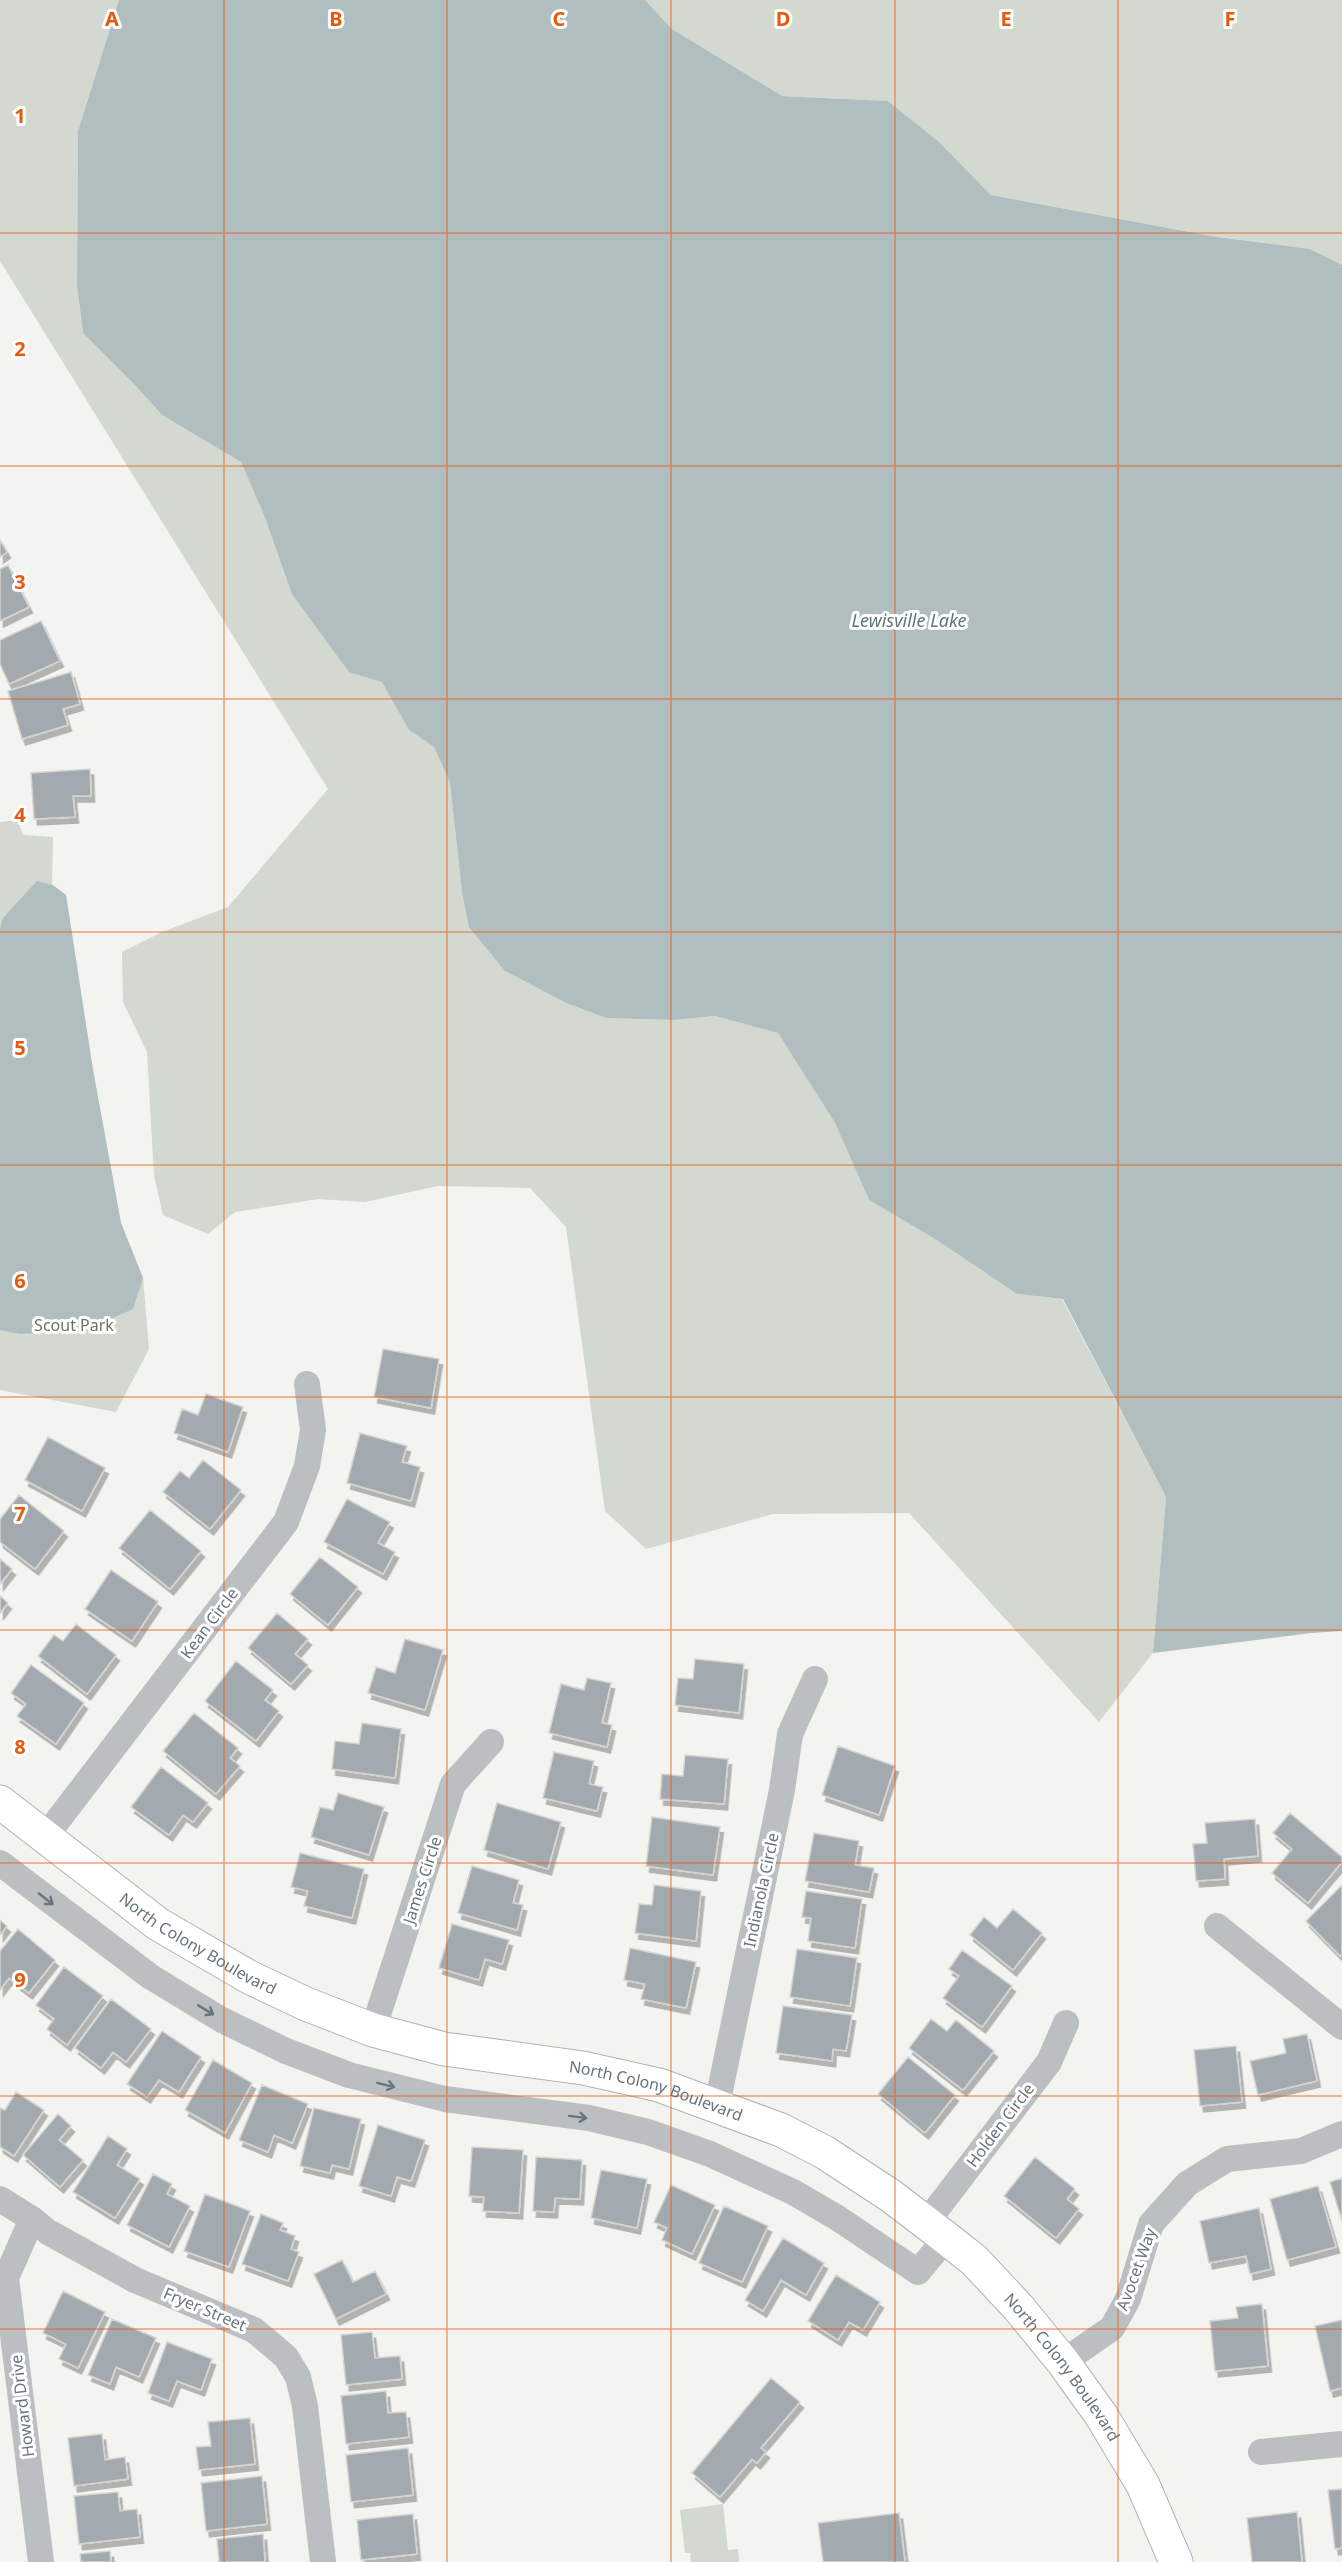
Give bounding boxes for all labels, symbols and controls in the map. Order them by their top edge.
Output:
text: A [105,5,119,32]
text: B [329,5,343,32]
text: C [553,5,566,32]
text: D [776,5,790,32]
text: E [1000,5,1012,32]
text: F [1225,5,1235,32]
text: 1 [14,102,26,129]
text: 2 [14,335,26,362]
text: 3 [14,568,26,595]
water label: Lewisville Lake [851,608,967,632]
text: 4 [14,801,26,828]
text: 5 [14,1034,26,1061]
text: 6 [14,1267,26,1294]
park label: Scout Park [34,1314,114,1336]
text: 7 [14,1500,26,1527]
street label: Kean Circle [175,1583,243,1663]
text: 8 [14,1733,26,1760]
street label: Indianola Circle [738,1831,784,1949]
street label: James Circle [397,1834,446,1928]
street label: North Colony Boulevard [115,1887,280,1999]
one-way arrow [38,1893,54,1905]
text: 9 [14,1966,26,1993]
one-way arrow [197,2004,214,2016]
street label: North Colony Boulevard [568,2055,746,2126]
street label: Holden Circle [961,2078,1039,2172]
one-way arrow [376,2079,395,2091]
one-way arrow [567,2111,587,2122]
street label: Avocet Way [1111,2224,1161,2313]
street label: Fryer Street [160,2282,250,2336]
street label: North Colony Boulevard [999,2288,1125,2445]
street label: Howard Drive [5,2354,39,2458]

